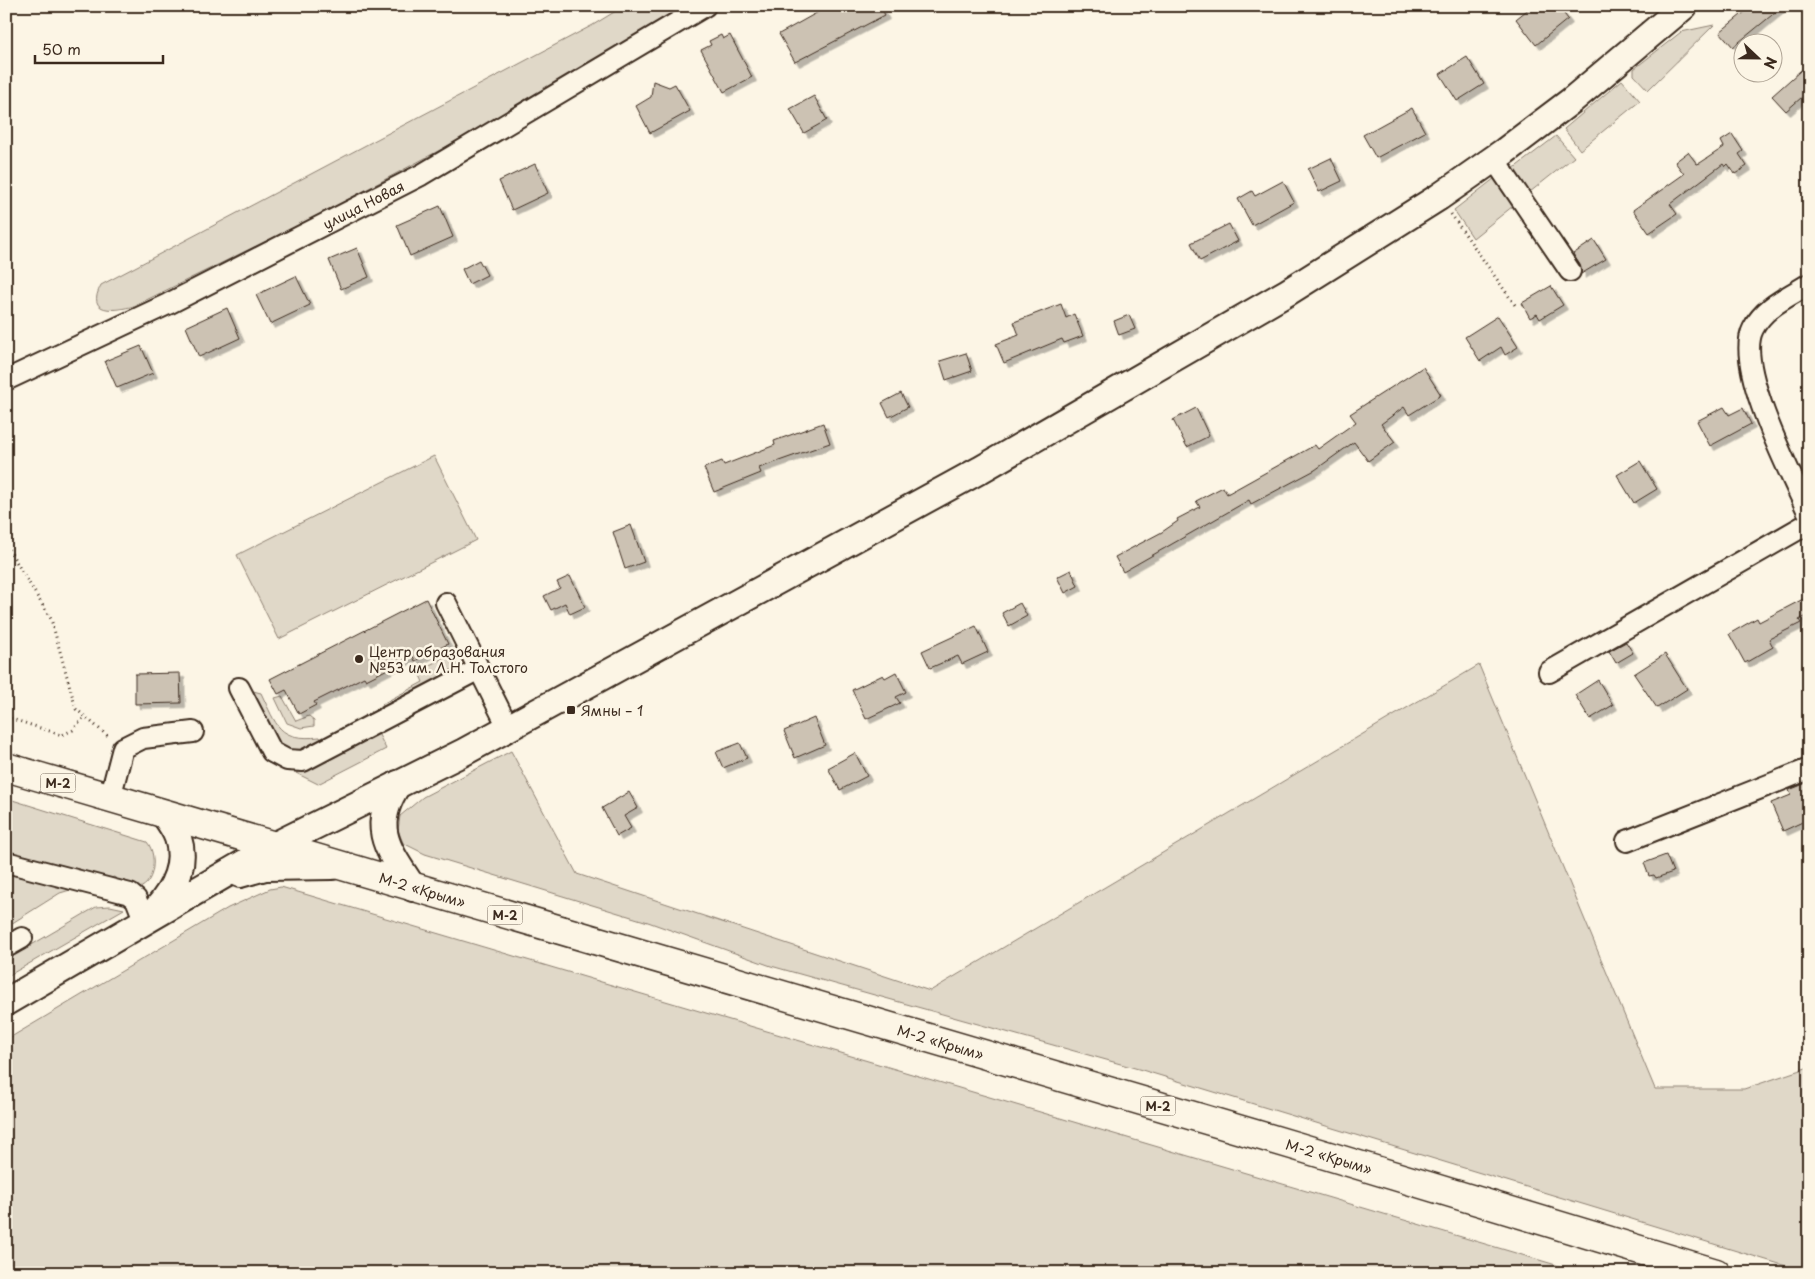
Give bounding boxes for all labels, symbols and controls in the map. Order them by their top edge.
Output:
scale bar [35,32,162,64]
north arrow [1732,32,1782,82]
text: 50 m [42,37,81,60]
text: N [1759,54,1782,72]
street label: улица Новая [319,175,408,234]
place label: Центр образования №53 им. Л.Н. Толстого [369,641,528,678]
marker: Центр образования №53 им. Л.Н. Толстого [353,653,365,665]
place label: Ямны – 1 [581,700,643,721]
marker: Ямны – 1 [565,704,577,716]
road number: М-2 [40,774,76,792]
street label: М-2 «Крым» [377,867,468,912]
road number: М-2 [488,906,522,924]
street label: М-2 «Крым» [895,1019,986,1064]
road number: М-2 [1140,1096,1176,1116]
street label: М-2 «Крым» [1283,1133,1375,1179]

